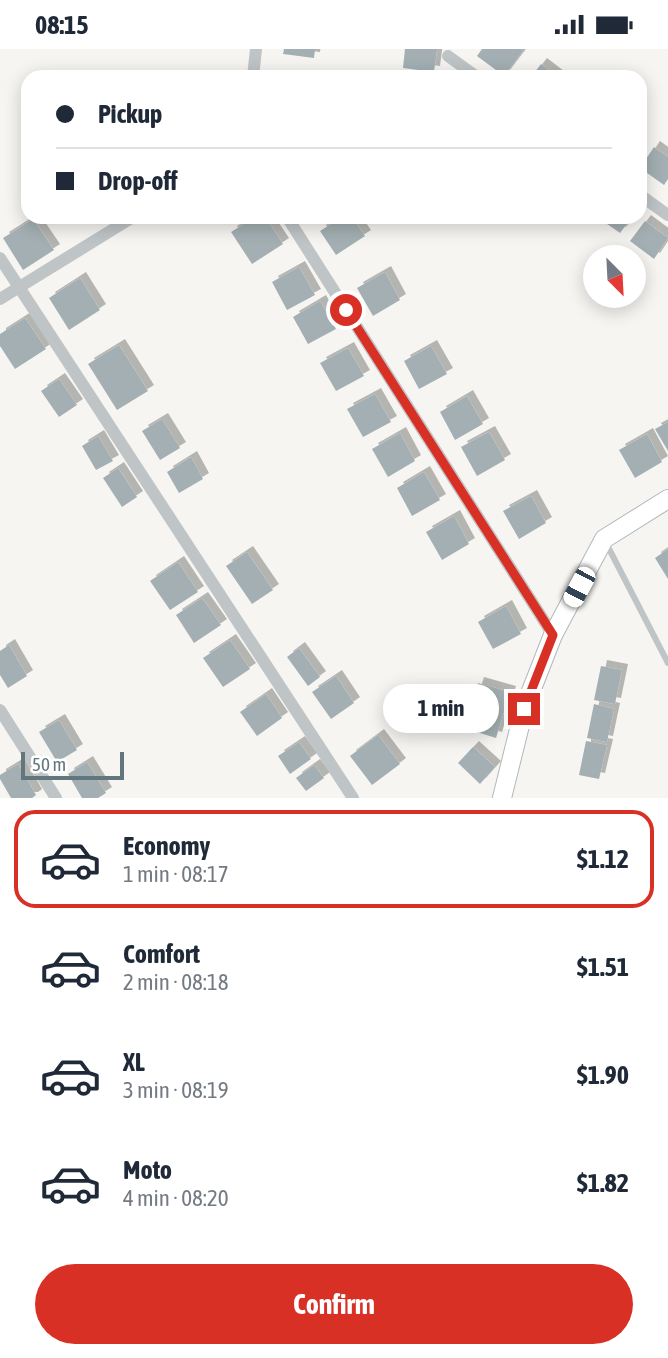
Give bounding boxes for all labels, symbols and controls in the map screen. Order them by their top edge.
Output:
text: 08:15 [35,10,89,40]
text: Pickup [98,99,162,129]
text: Drop-off [98,166,178,196]
north arrow [583,245,646,308]
map controls [583,245,646,308]
route start [330,294,362,326]
car [560,564,599,610]
callout: 1 min [384,685,500,733]
route end [508,693,540,725]
text: 1 min [418,695,464,721]
scale bar [21,749,124,781]
text: 50 m [32,753,66,775]
icon: car [39,828,102,891]
text: Economy [123,831,210,861]
text: $1.12 [577,844,629,874]
text: 1 min · 08:17 [123,861,229,887]
icon: car [39,936,102,999]
text: Comfort [123,939,200,969]
text: $1.51 [577,952,629,982]
text: 2 min · 08:18 [123,969,229,995]
icon: car [39,1044,102,1107]
text: XL [123,1047,145,1077]
text: $1.90 [577,1060,629,1090]
text: 3 min · 08:19 [123,1077,229,1103]
icon: car [39,1152,102,1215]
text: Moto [123,1155,172,1185]
text: $1.82 [577,1168,629,1198]
text: 4 min · 08:20 [123,1185,229,1211]
button: Confirm [35,1264,633,1344]

